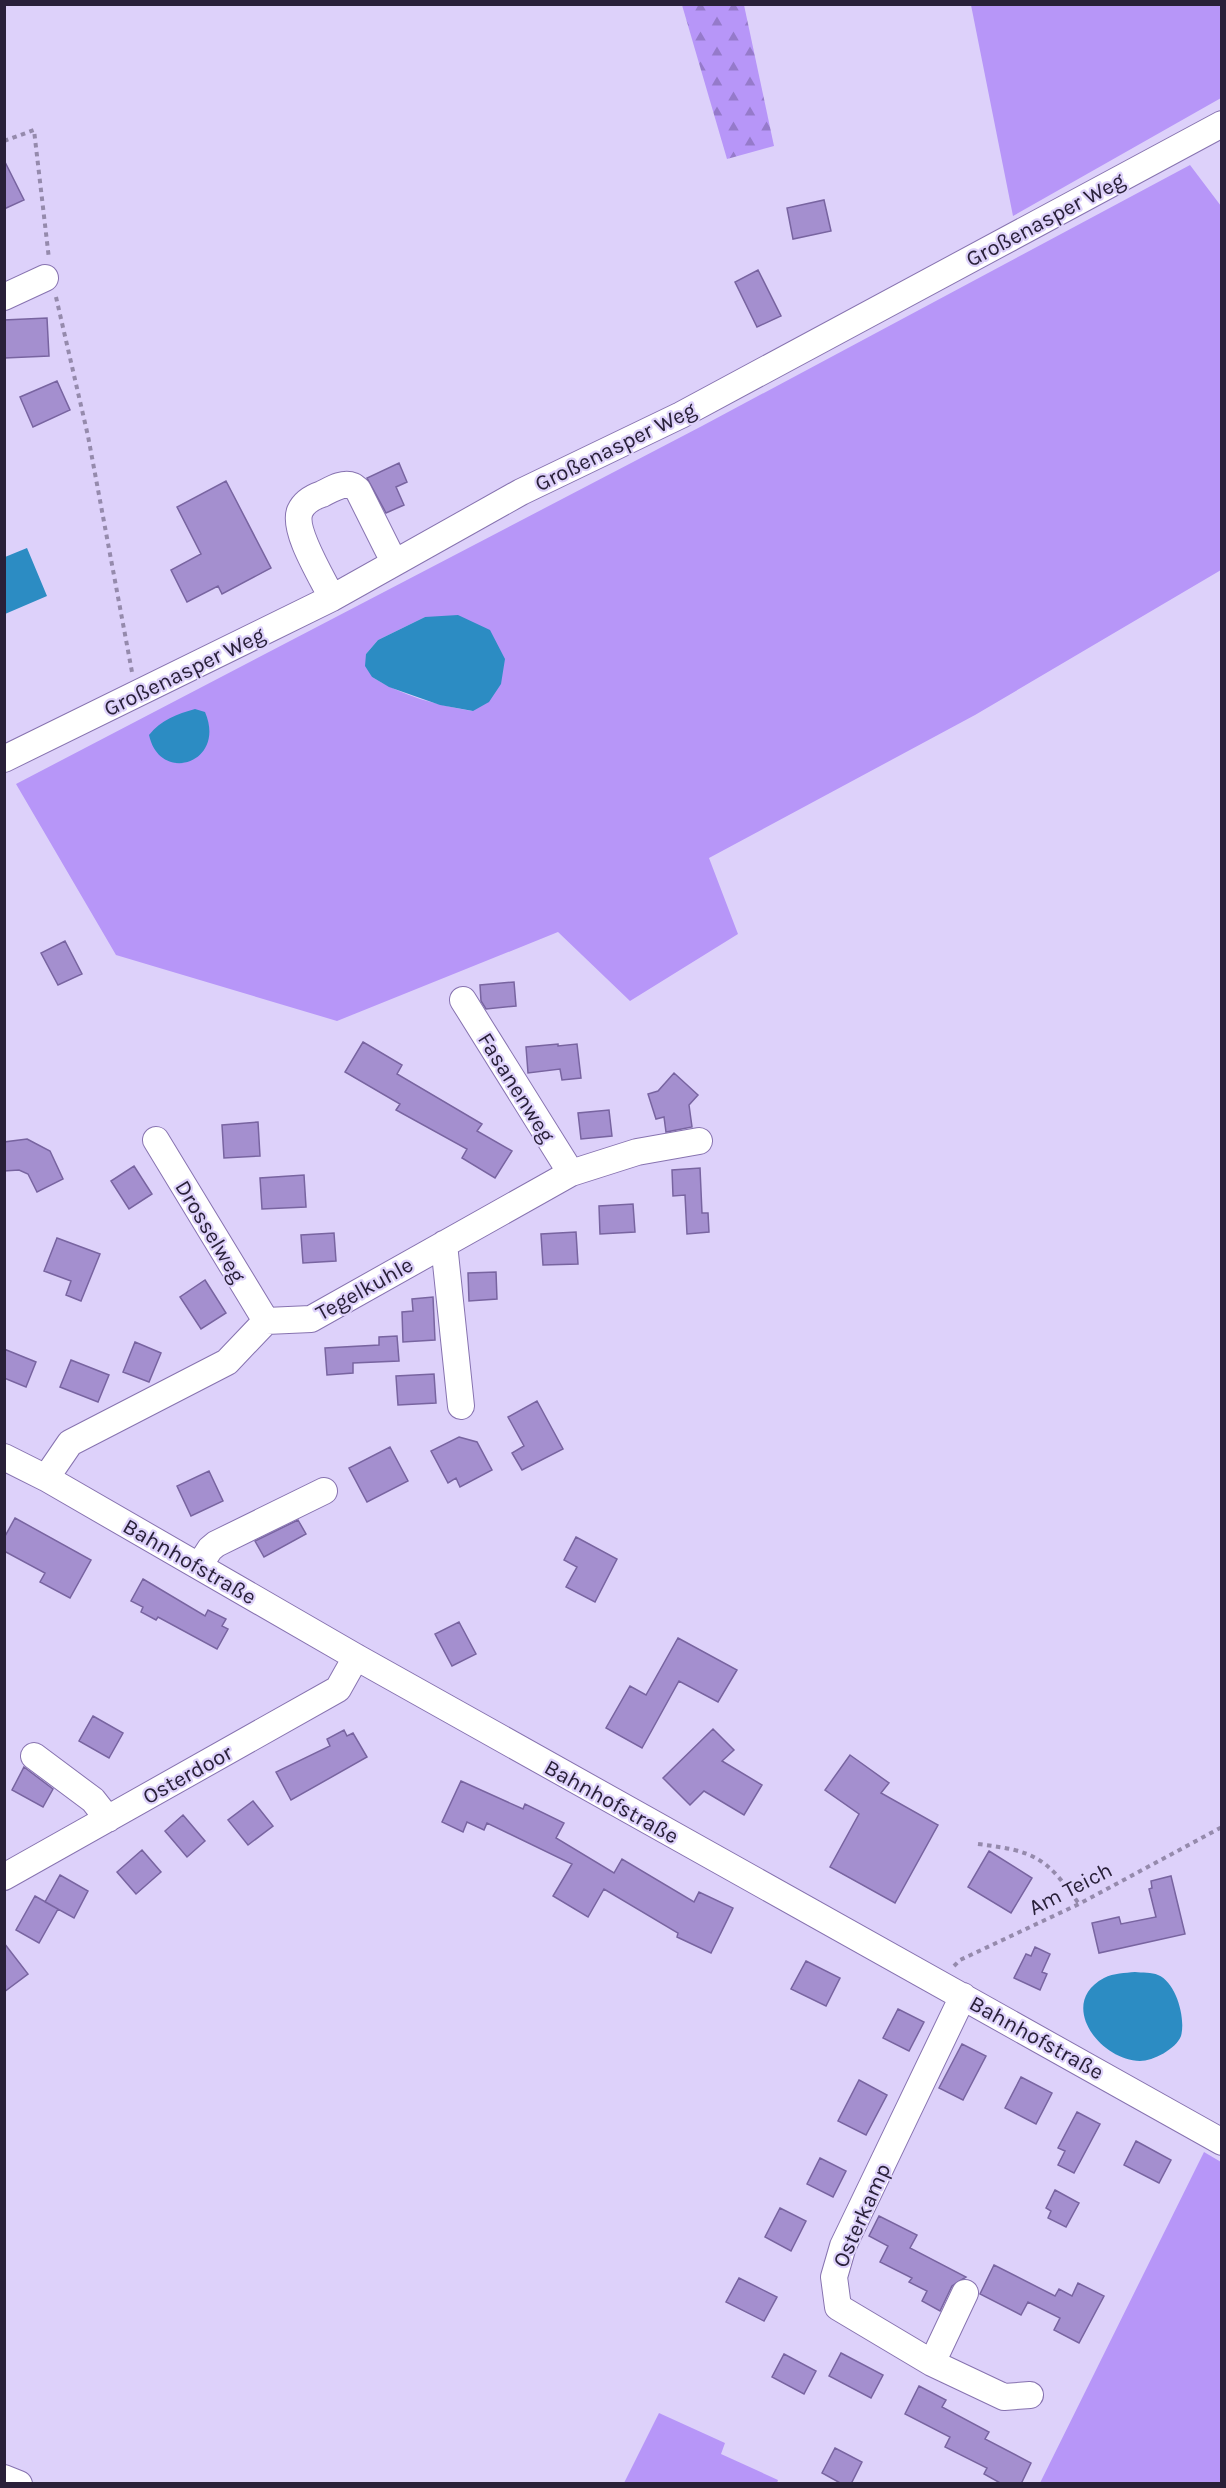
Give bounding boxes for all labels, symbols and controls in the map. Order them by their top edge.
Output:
street label: Großenasper Weg [962,167,1130,273]
street label: Großenasper Weg [531,396,701,497]
street label: Großenasper Weg [100,621,270,722]
street label: Fasanenweg [472,1028,560,1148]
street label: Drosselweg [169,1176,251,1288]
street label: Tegelkuhle [311,1252,418,1326]
street label: Bahnhofstraße [118,1513,261,1610]
street label: Osterdoor [138,1740,237,1810]
street label: Bahnhofstraße [540,1754,683,1849]
street label: Am Teich [1024,1857,1117,1921]
street label: Bahnhofstraße [965,1990,1108,2085]
street label: Osterkamp [827,2159,896,2272]

